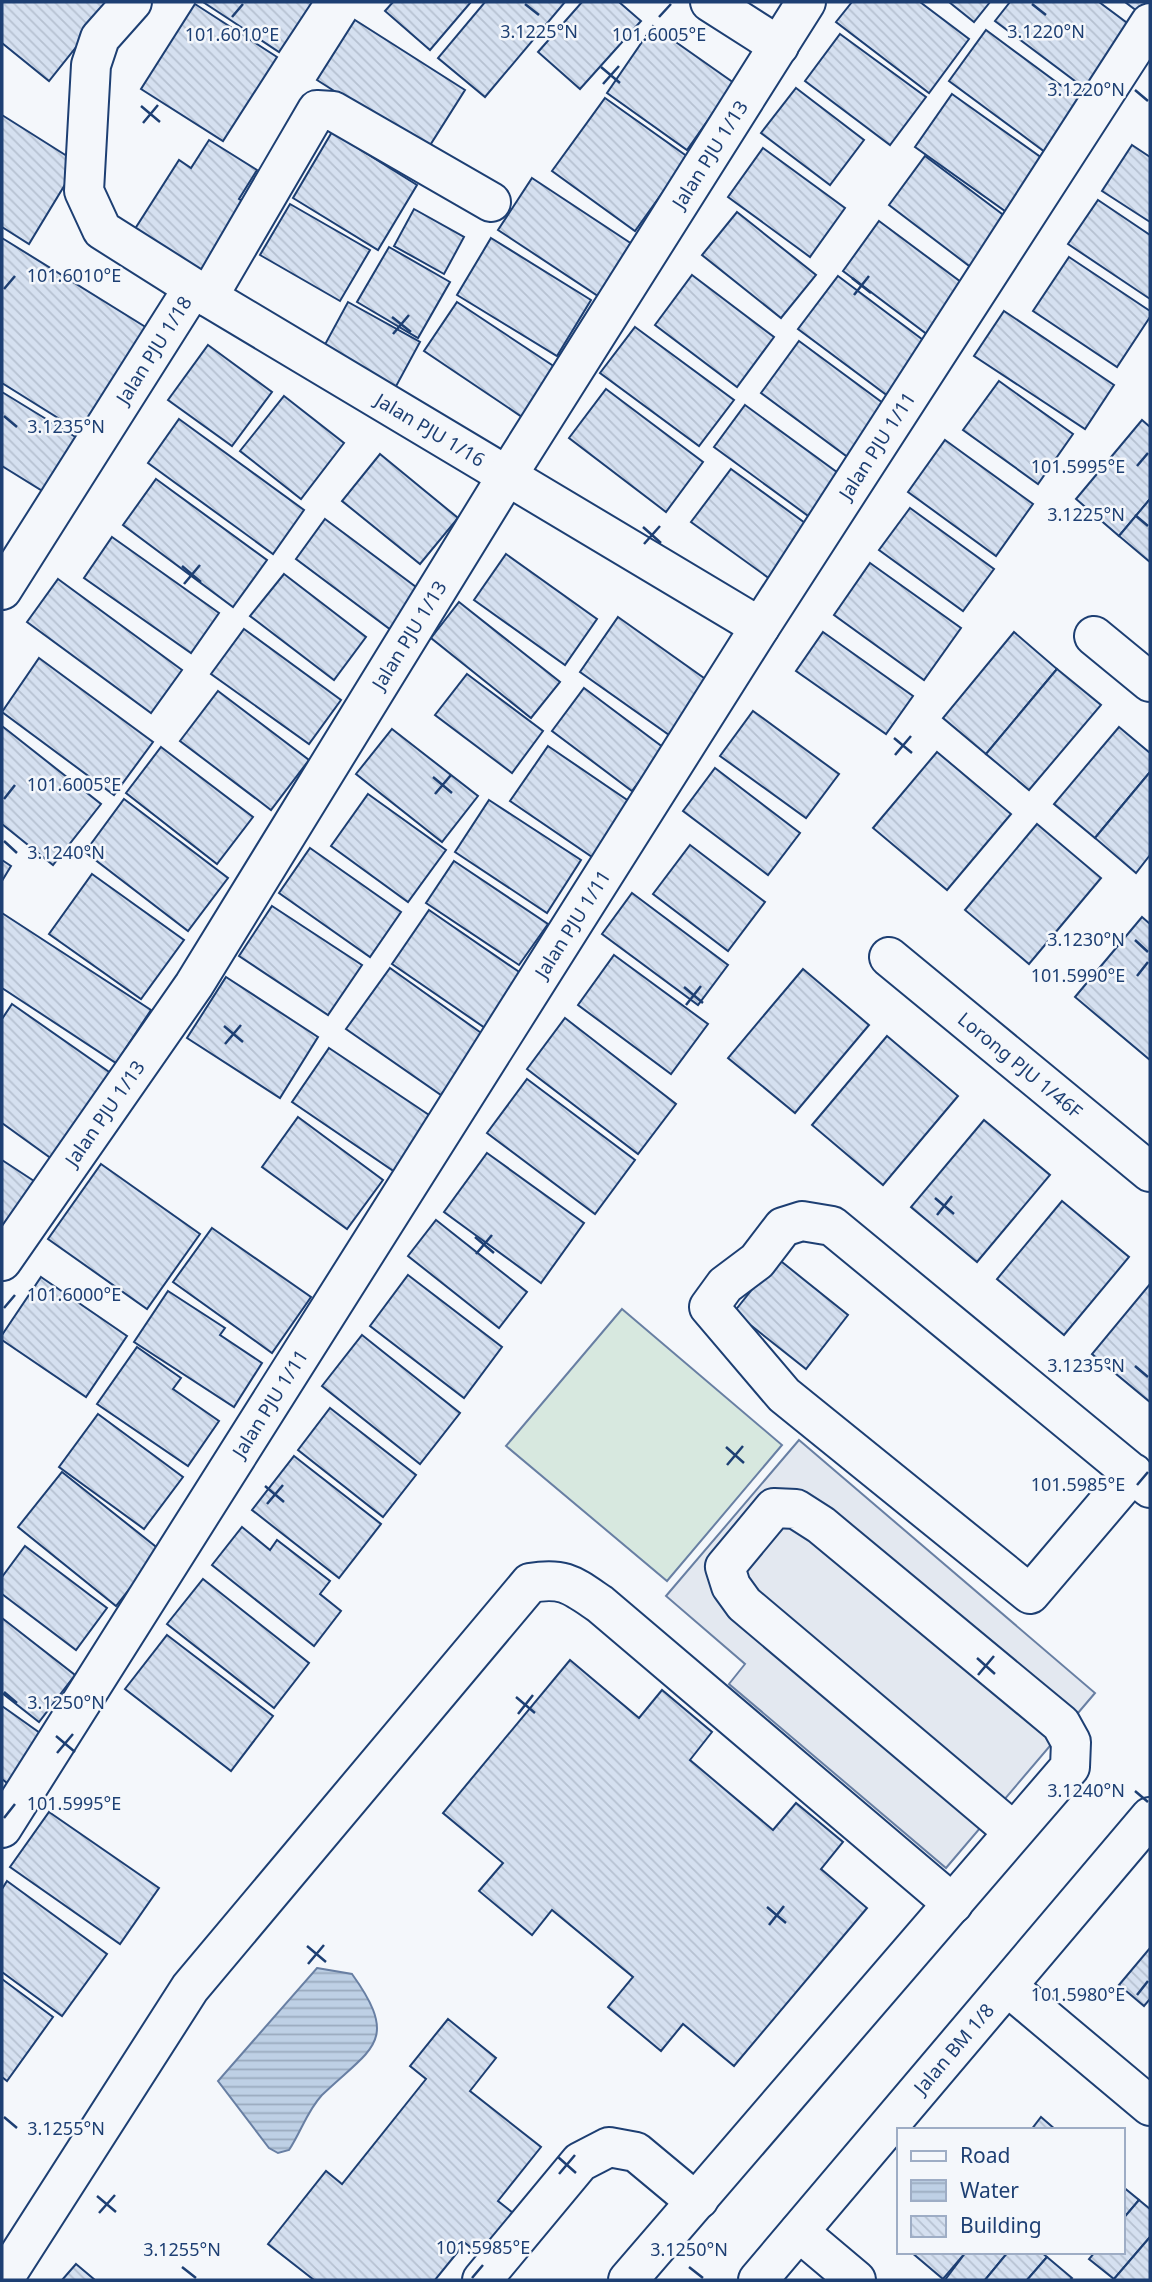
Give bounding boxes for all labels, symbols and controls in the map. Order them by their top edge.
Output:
text: 3.1225°N [500,19,578,43]
text: 3.1220°N [1007,19,1085,43]
text: 101.6010°E [185,22,279,46]
text: 101.6005°E [612,22,706,46]
text: 3.1220°N [1047,77,1125,101]
street label: Jalan PJU 1/13 [665,95,754,215]
text: 101.6010°E [27,263,121,287]
street label: Jalan PJU 1/18 [109,291,198,411]
street label: Jalan PJU 1/16 [369,386,490,473]
street label: Jalan PJU 1/11 [832,387,921,506]
text: 3.1235°N [27,414,105,438]
text: 101.5995°E [1031,454,1125,478]
text: 3.1225°N [1047,502,1125,526]
street label: Jalan PJU 1/13 [365,576,453,696]
text: 101.6005°E [27,772,121,796]
text: 3.1240°N [27,840,105,864]
street label: Jalan PJU 1/11 [528,865,616,985]
text: 3.1230°N [1047,927,1125,951]
text: 101.5990°E [1031,963,1125,987]
street label: Lorong PJU 1/46F [953,1006,1088,1124]
street label: Jalan PJU 1/13 [58,1055,151,1173]
text: 101.6000°E [27,1282,121,1306]
street label: Jalan PJU 1/11 [225,1344,314,1464]
text: 3.1235°N [1047,1353,1125,1377]
text: 101.5985°E [1031,1472,1125,1496]
text: 3.1250°N [27,1690,105,1714]
text: 3.1240°N [1047,1778,1125,1802]
text: 101.5995°E [27,1791,121,1815]
text: 101.5980°E [1031,1982,1125,2006]
street label: Jalan BM 1/8 [907,1998,1000,2101]
text: 3.1255°N [27,2116,105,2140]
legend [897,2128,1124,2254]
text: Road [960,2141,1010,2169]
text: Water [960,2176,1019,2204]
text: Building [960,2211,1042,2239]
text: 101.5985°E [436,2235,530,2259]
text: 3.1255°N [143,2237,221,2261]
text: 3.1250°N [650,2237,728,2261]

